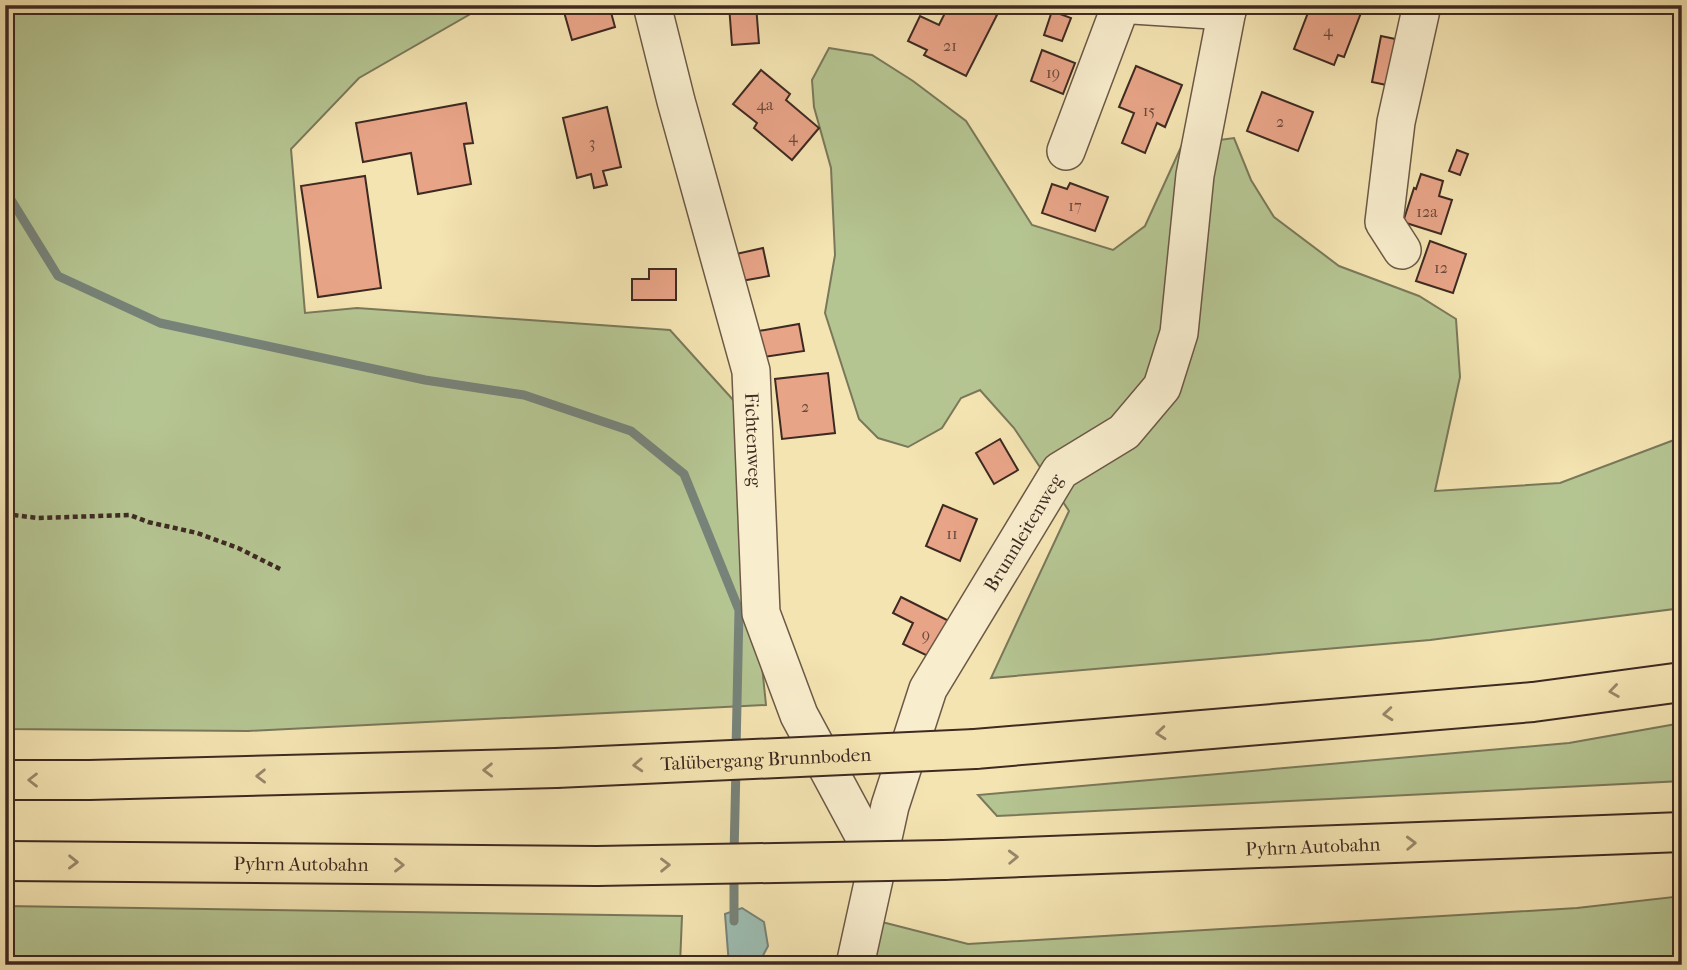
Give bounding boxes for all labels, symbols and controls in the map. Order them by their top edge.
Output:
house number: 4 [1323,21,1333,40]
house number: 21 [943,36,957,55]
house number: 19 [1046,63,1060,82]
house number: 4a [757,95,774,114]
house number: 15 [1143,101,1155,120]
house number: 2 [1276,112,1284,131]
house number: 4 [788,127,798,146]
house number: 3 [589,133,595,152]
house number: 17 [1068,196,1082,215]
house number: 12a [1416,202,1438,221]
house number: 12 [1434,258,1448,277]
street label: Fichtenweg [740,392,766,488]
house number: 2 [801,397,809,416]
street label: Brunnleitenweg [980,469,1068,596]
house number: 11 [946,524,958,543]
house number: 9 [922,625,930,644]
one-way arrow [1608,683,1620,698]
one-way arrow [1382,706,1393,721]
one-way arrow [1155,725,1166,740]
street label: Talübergang Brunnboden [660,744,872,775]
one-way arrow [632,757,643,772]
one-way arrow [482,762,493,778]
one-way arrow [255,768,266,784]
one-way arrow [28,772,38,788]
street label: Pyhrn Autobahn [1245,833,1381,861]
one-way arrow [1406,836,1417,851]
one-way arrow [1007,850,1018,865]
street label: Pyhrn Autobahn [233,853,369,876]
one-way arrow [69,854,79,870]
one-way arrow [394,857,405,873]
one-way arrow [660,857,671,872]

